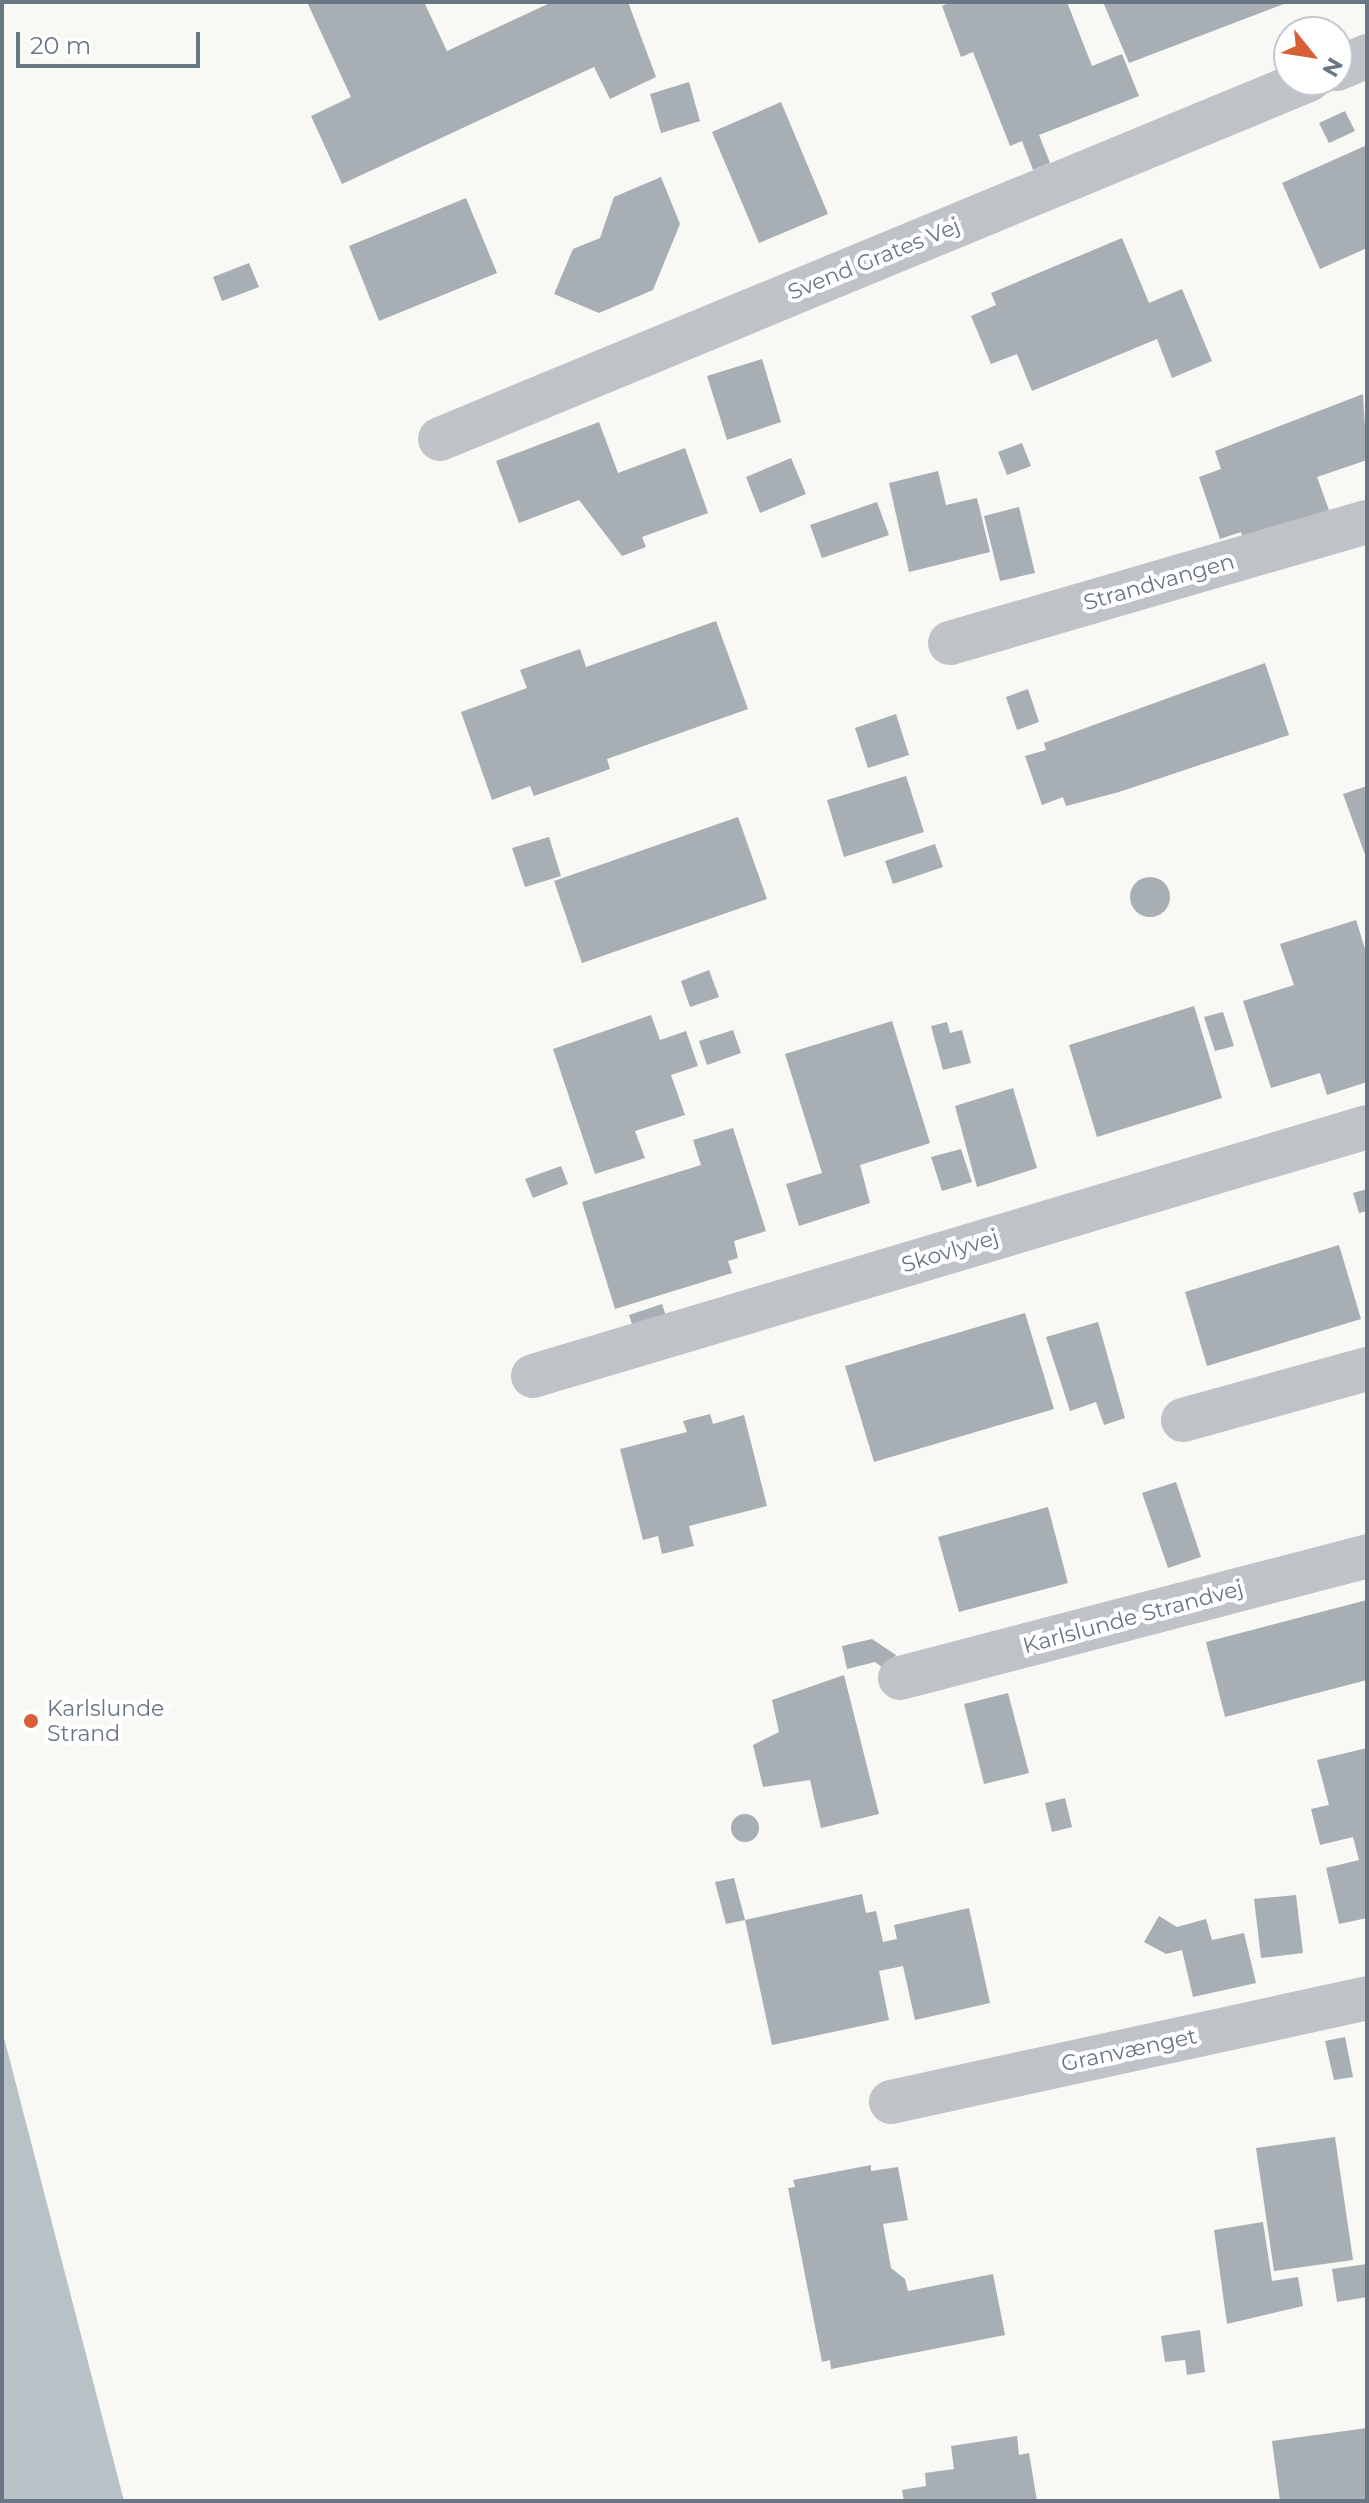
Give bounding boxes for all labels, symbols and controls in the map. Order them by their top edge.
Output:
scale bar [20,16,204,66]
north arrow [1273,16,1353,96]
text: 20 m [30,31,91,60]
text: N [1316,53,1349,82]
street label: Svend Grates Vej [784,212,964,306]
street label: Strandvangen [1081,548,1237,616]
street label: Skovlyvej [898,1224,1002,1278]
street label: Karlslunde Strandvej [1020,1575,1246,1659]
place label: Karlslunde Strand [47,1695,164,1746]
marker: Karlslunde Strand [22,1712,40,1730]
street label: Granvænget [1059,2023,1199,2077]

